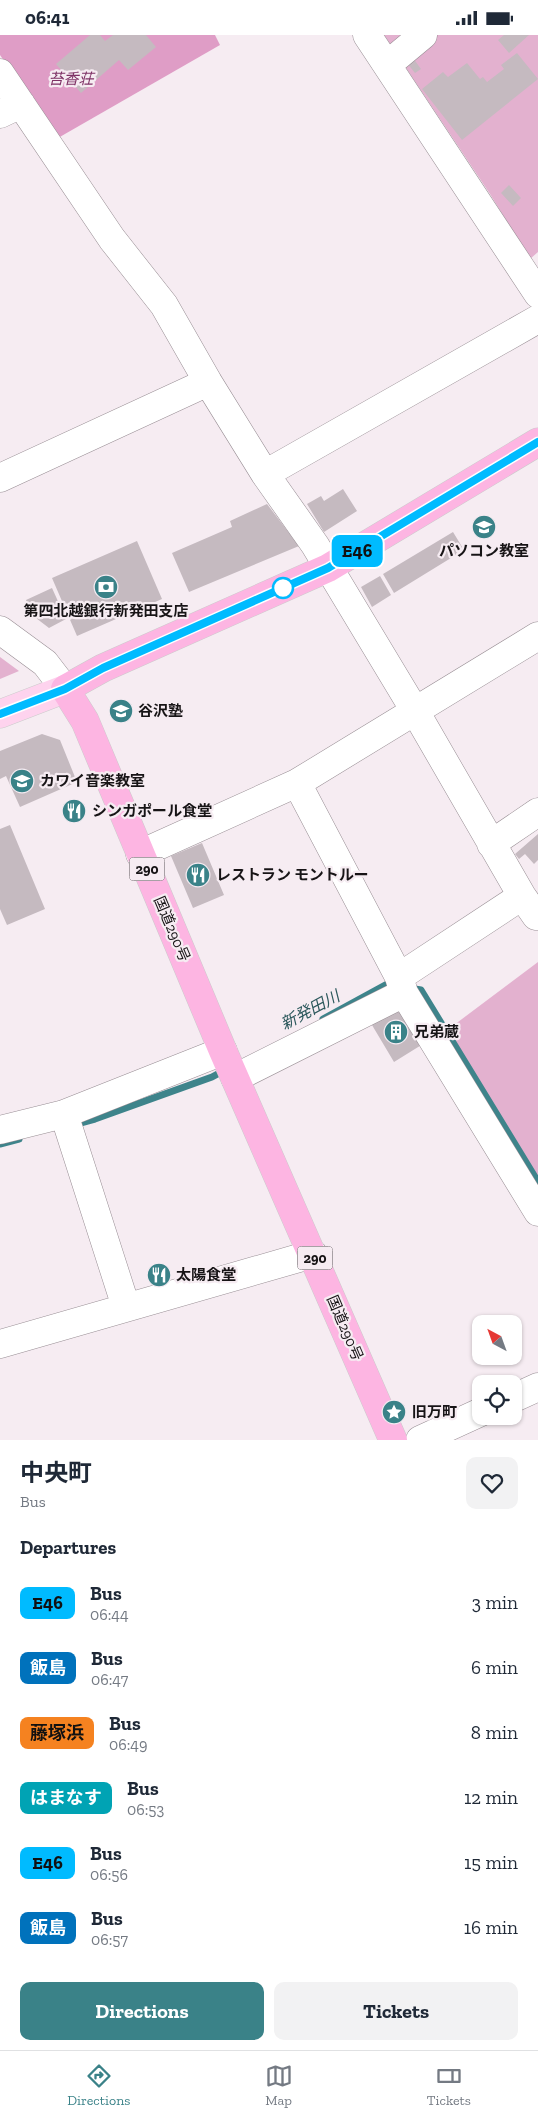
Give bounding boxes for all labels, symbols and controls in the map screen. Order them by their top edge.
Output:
text: 06:41 [25,6,69,29]
park label: 苔香荘 [48,70,95,88]
school or university icon: パソコン教室 [471,514,497,540]
line badge: E46 [328,535,386,567]
text: E46 [342,540,372,562]
place label: パソコン教室 [439,542,529,560]
bank icon: 第四北越銀行新発田支店 [93,574,119,600]
unlabelled marker [272,577,294,599]
place label: 第四北越銀行新発田支店 [23,602,189,620]
school or university icon: 谷沢塾 [108,698,134,724]
place label: 谷沢塾 [138,702,183,720]
school or university icon: カワイ音楽教室 [9,768,35,794]
place label: カワイ音楽教室 [40,772,145,790]
restaurant icon: シンガポール食堂 [61,798,87,824]
place label: シンガポール食堂 [92,802,212,820]
road number: 290 [130,857,164,881]
restaurant icon: レストラン モントルー [185,862,211,888]
place label: レストラン モントルー [216,866,369,884]
street label: 国道290号 [150,894,194,964]
water label: 新発田川 [277,986,344,1033]
building icon: 兄弟蔵 [383,1019,409,1045]
place label: 兄弟蔵 [414,1023,459,1041]
road number: 290 [298,1247,332,1269]
restaurant icon: 太陽食堂 [146,1262,172,1288]
place label: 太陽食堂 [176,1266,236,1284]
street label: 国道290号 [323,1293,367,1363]
north arrow [472,1315,522,1365]
map controls [472,1315,522,1425]
button: locate [472,1375,522,1425]
place icon: 旧万町 [381,1399,407,1425]
place label: 旧万町 [412,1403,457,1421]
button: heart [466,1457,518,1509]
text: 中央町 [20,1458,92,1487]
text: Bus [20,1492,46,1511]
text: Departures [20,1536,116,1559]
text: Bus [90,1582,122,1605]
text: 3 min [472,1591,518,1614]
text: E46 [32,1592,63,1614]
text: 06:44 [90,1605,129,1624]
text: Bus [91,1647,123,1670]
text: 6 min [471,1656,518,1679]
text: 飯島 [30,1657,66,1679]
text: 06:47 [91,1670,128,1689]
text: Bus [109,1712,141,1735]
text: 8 min [471,1721,518,1744]
text: 藤塚浜 [30,1722,84,1744]
text: 06:49 [109,1735,147,1754]
text: Bus [127,1777,159,1800]
text: 12 min [464,1786,518,1809]
text: はまなす [30,1787,102,1809]
text: 06:53 [127,1800,164,1819]
text: Bus [90,1842,122,1865]
text: 15 min [464,1851,518,1874]
text: E46 [32,1852,63,1874]
text: 06:56 [90,1865,128,1884]
text: Bus [91,1907,123,1930]
text: 16 min [464,1916,518,1939]
text: 飯島 [30,1917,66,1939]
text: 06:57 [91,1930,128,1949]
button: Directions [20,1982,264,2040]
button: Tickets [274,1982,518,2040]
tab: Directions [67,2062,130,2109]
tab: Map [265,2062,293,2109]
tab: Tickets [427,2062,471,2109]

